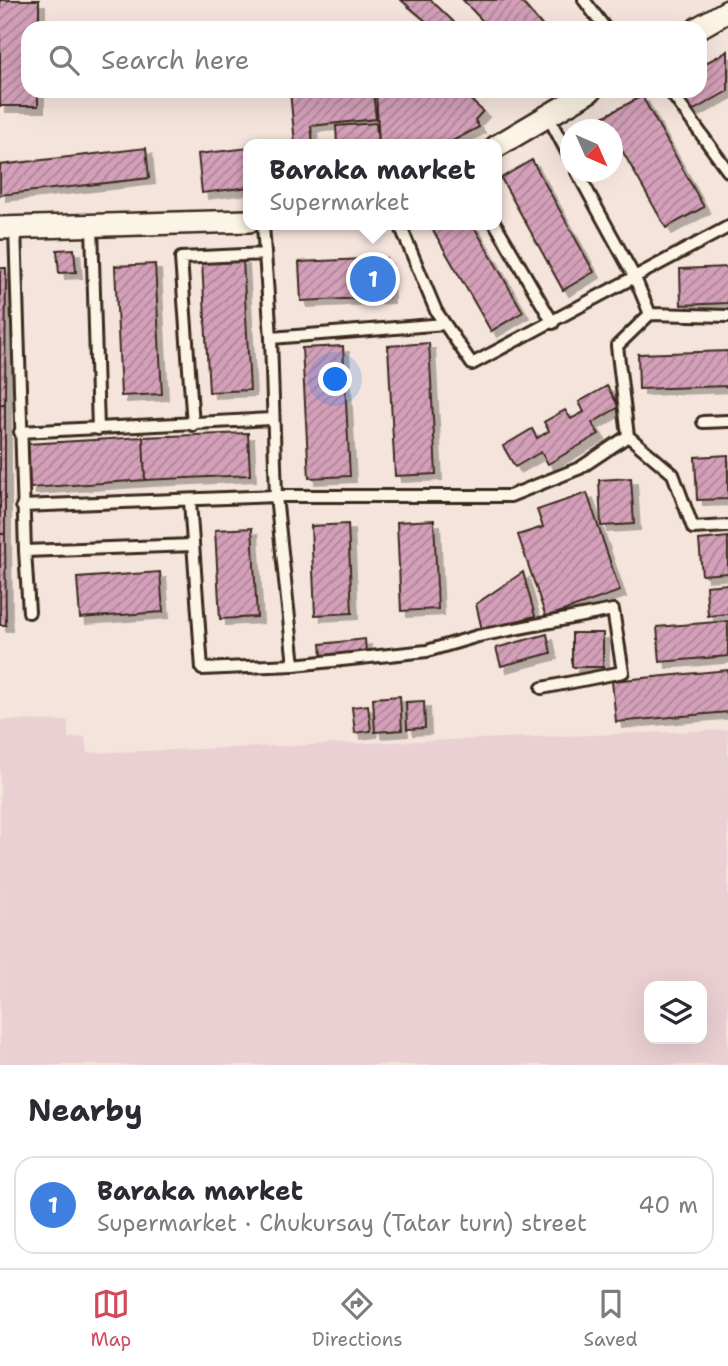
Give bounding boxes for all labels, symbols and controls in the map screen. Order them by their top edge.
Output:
search box [21,21,707,98]
icon: search [45,41,83,79]
text: Search here [101,42,250,77]
north arrow [560,119,623,182]
popup [243,139,502,230]
text: Baraka market [269,152,476,187]
text: Supermarket [269,187,410,217]
pin: 1 [350,253,396,305]
your location [318,362,352,396]
map controls [644,981,707,1044]
button: layers [644,981,707,1044]
text: Nearby [28,1090,143,1131]
text: Baraka market [97,1173,303,1208]
text: 1 [48,1190,58,1220]
text: 40 m [638,1190,698,1220]
text: Supermarket · Chukursay (Tatar turn) street [97,1208,587,1238]
tab: Map [90,1285,131,1352]
tab: Directions [312,1285,403,1352]
tab: Saved [584,1285,638,1352]

